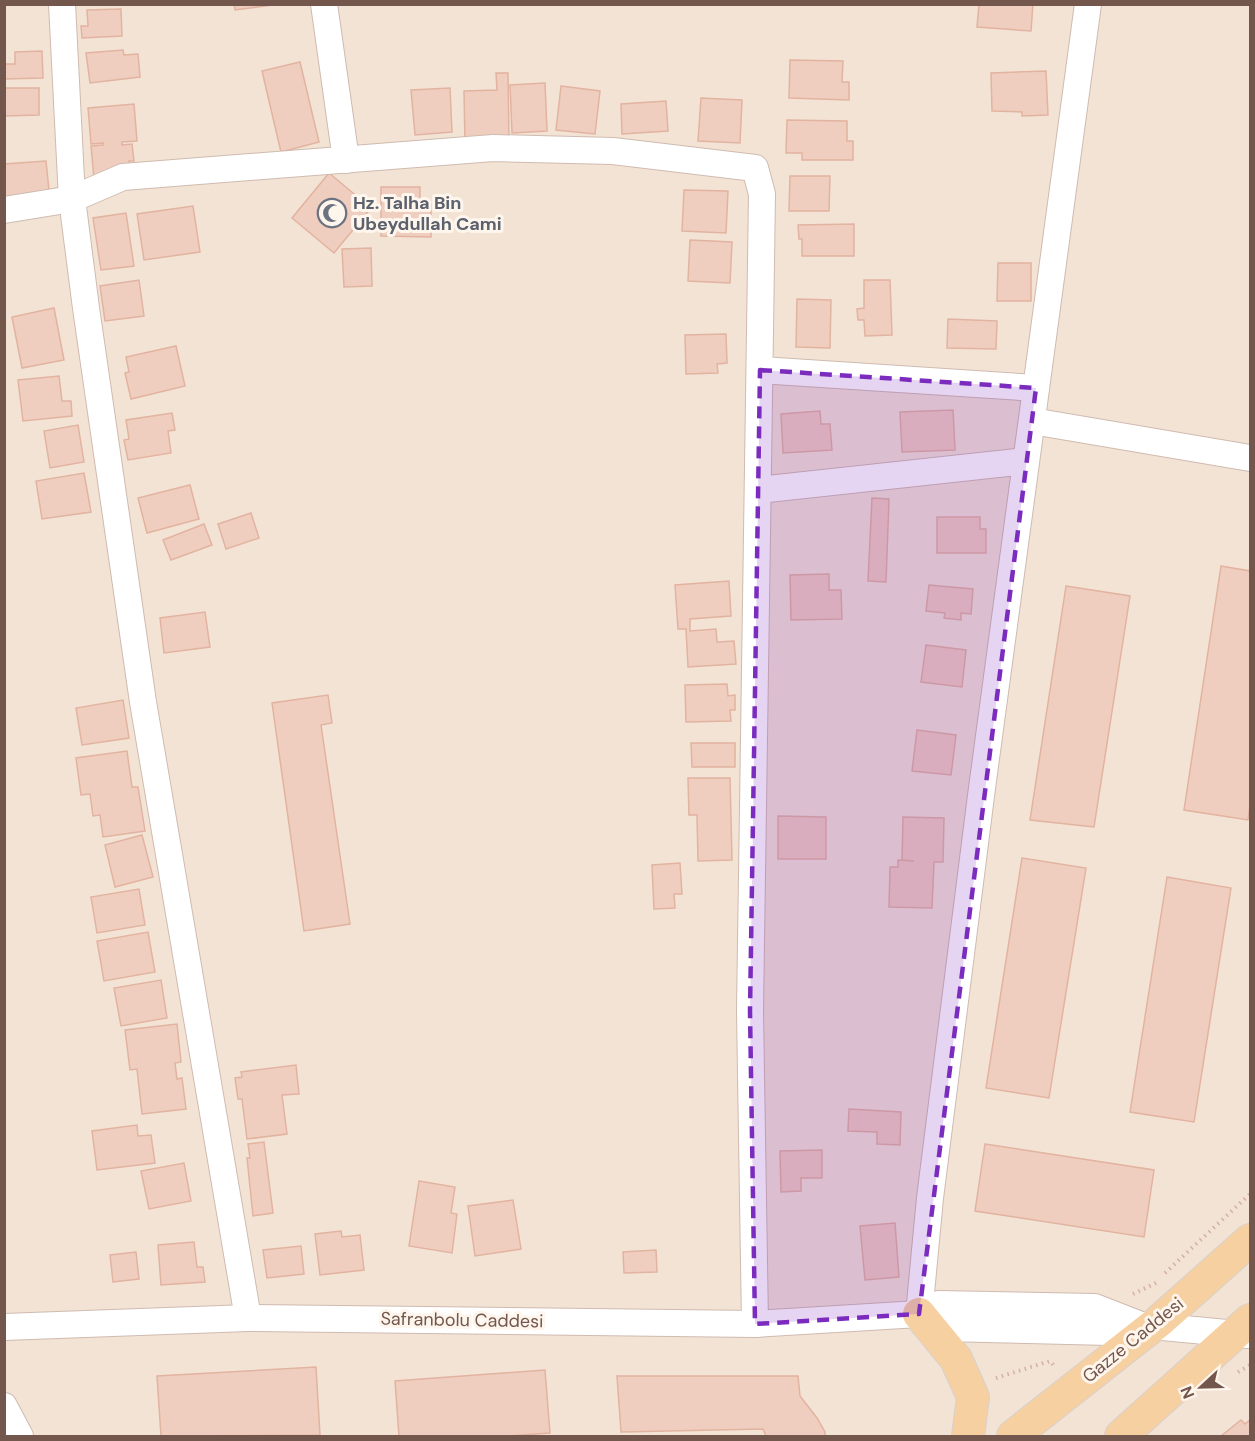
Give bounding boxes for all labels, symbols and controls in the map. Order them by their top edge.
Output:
place label: Hz. Talha Bin Ubeydullah Cami [353,191,502,236]
mosque icon: Hz. Talha Bin Ubeydullah Cami [316,197,348,229]
street label: Gazze Caddesi [1077,1292,1189,1388]
street label: Safranbolu Caddesi [380,1307,544,1333]
north arrow [1171,1357,1231,1417]
text: N [1176,1383,1199,1402]

